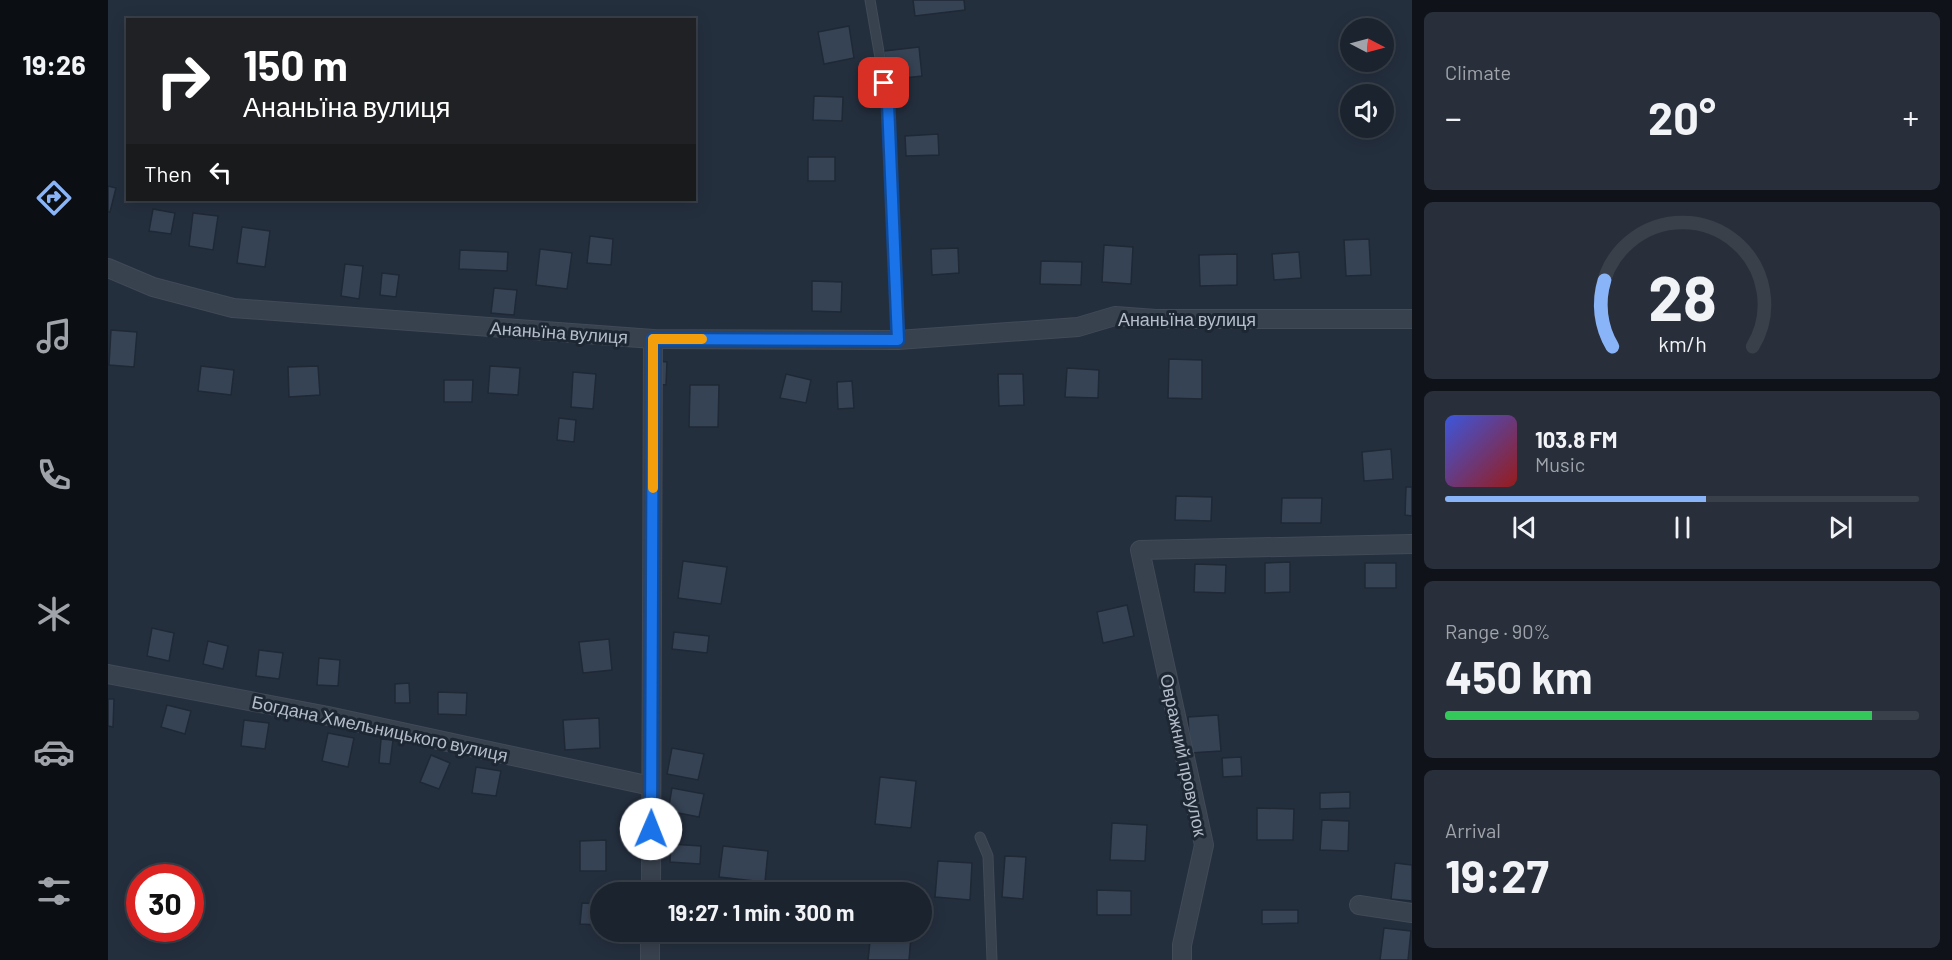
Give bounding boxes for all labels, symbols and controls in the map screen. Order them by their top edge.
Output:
north arrow [1340,18,1394,72]
map controls [1340,18,1394,138]
text: 150 m [243,39,348,89]
icon: right [144,42,222,120]
text: 19:26 [22,48,86,80]
pin [858,57,909,108]
text: Climate [1445,60,1511,84]
icon: arrive [867,66,900,99]
button: sound [1340,84,1394,138]
text: Ананьїна вулиця [243,90,450,122]
text: 20° [1648,90,1716,144]
text: − [1445,97,1462,137]
text: + [1903,97,1919,137]
icon: left [204,156,237,189]
text: Then [144,160,192,186]
icon: directions [33,177,75,219]
text: 28 [1648,260,1716,334]
street label: Ананьїна вулиця [1118,308,1256,330]
icon: music [33,315,75,357]
street label: Ананьїна вулиця [489,316,629,348]
text: km/h [1658,332,1706,357]
text: 103.8 FM [1535,426,1618,452]
text: Music [1535,452,1585,476]
icon: phone [33,454,75,496]
icon: previous [1508,511,1541,544]
icon: pause [1666,511,1699,544]
icon: next [1824,511,1857,544]
icon: climate [33,593,75,635]
text: Range · 90% [1445,619,1550,643]
text: 450 km [1445,649,1593,703]
street label: Овражний провулок [1156,672,1212,838]
street label: Богдана Хмельницького вулиця [250,690,510,766]
icon: car [33,731,75,773]
position arrow [619,797,683,861]
text: Arrival [1445,818,1501,842]
text: 19:27 [1445,848,1549,902]
speed limit sign: 30 [126,864,204,942]
icon: filters [33,870,75,912]
text: 19:27 · 1 min · 300 m [668,899,854,925]

